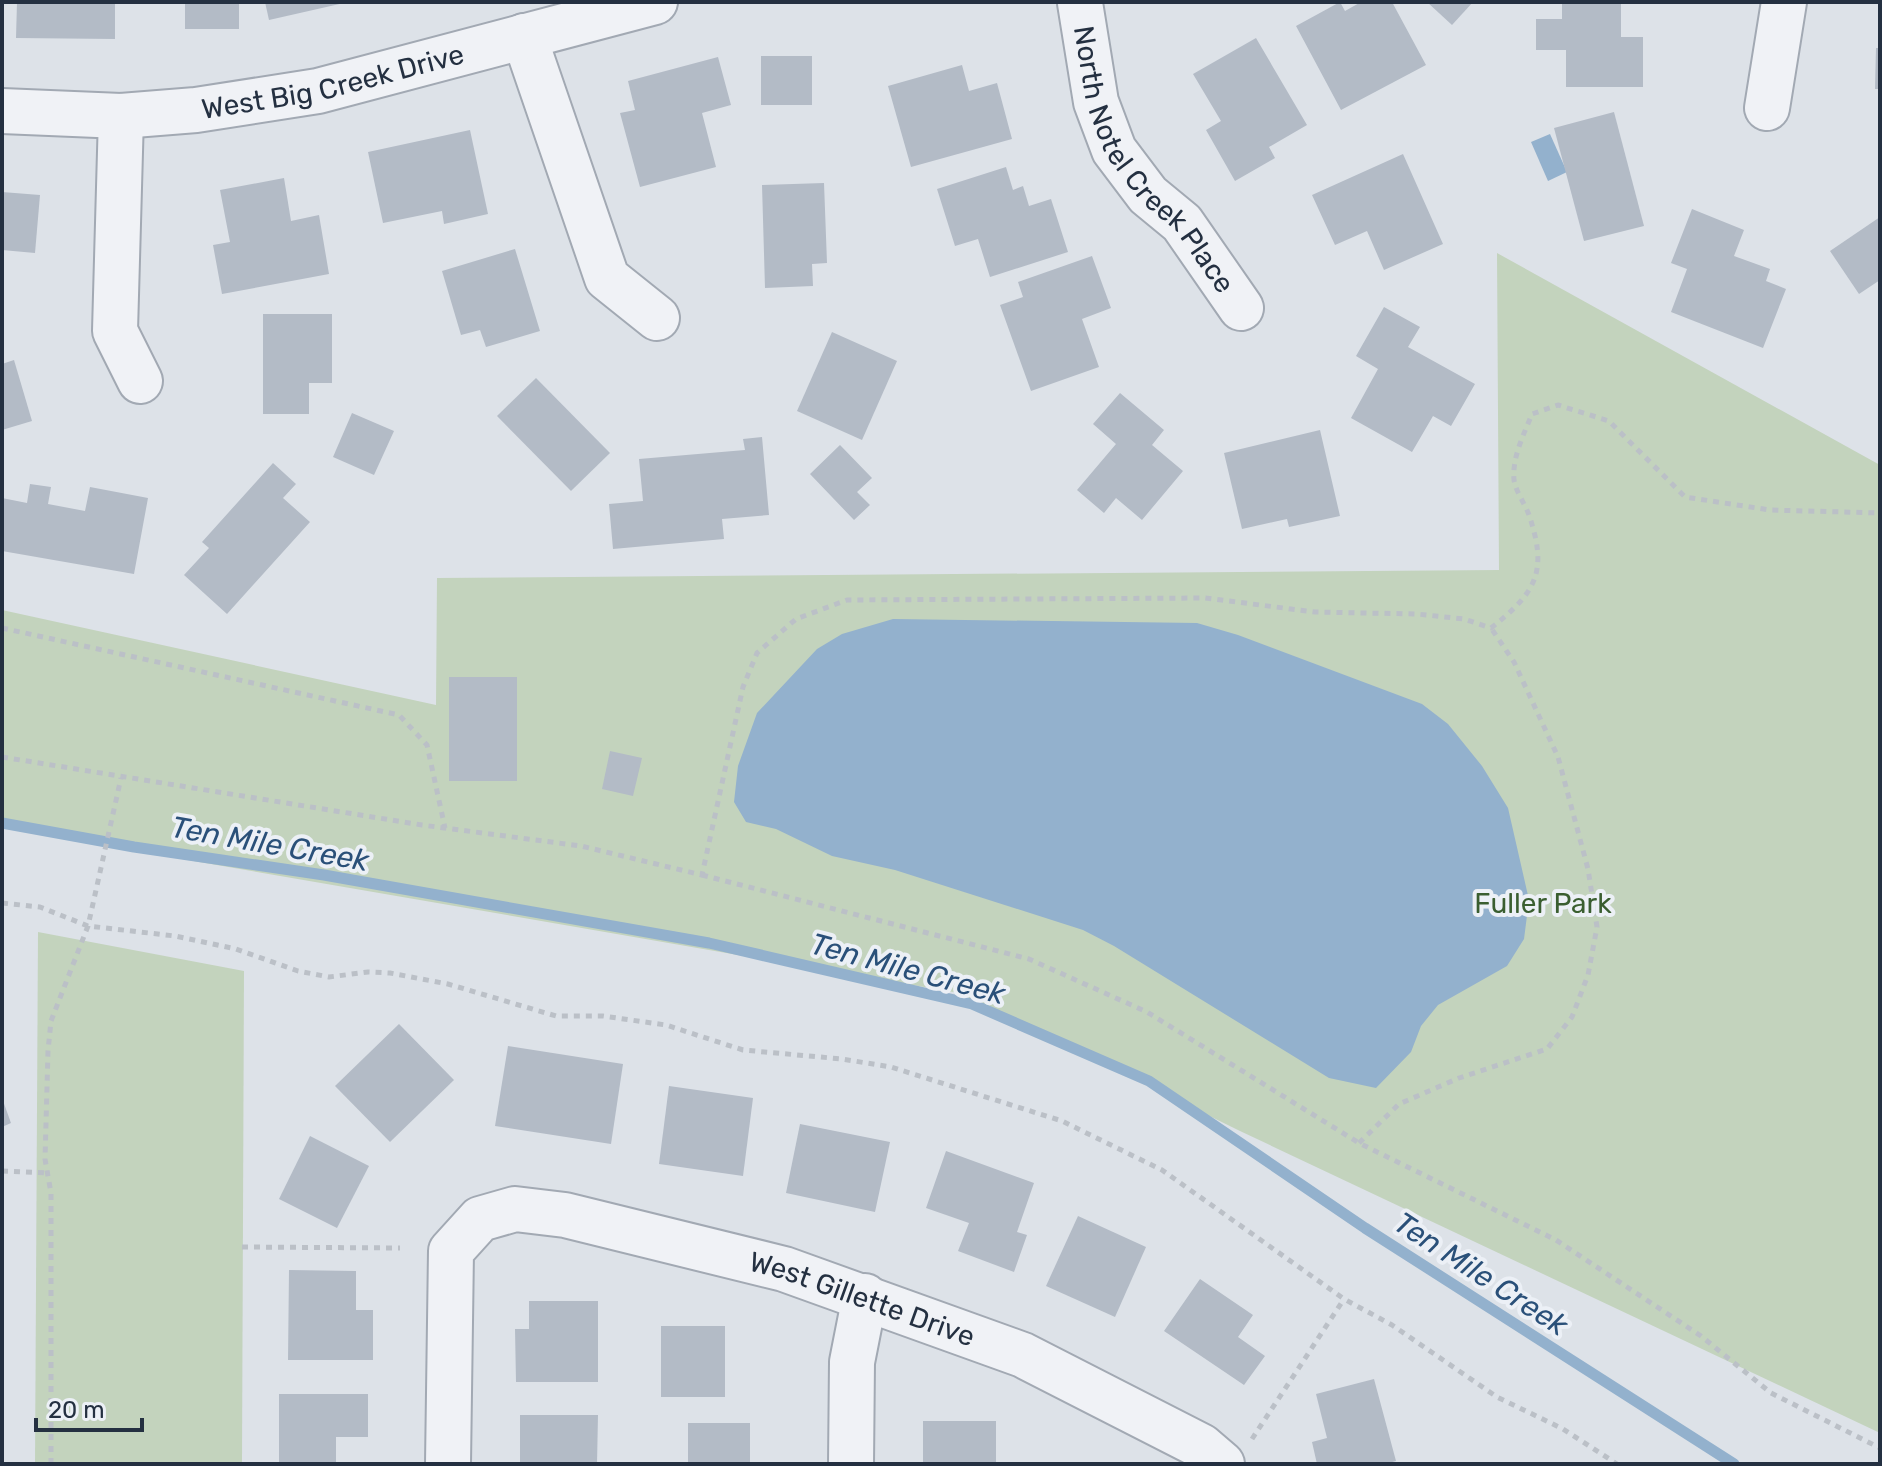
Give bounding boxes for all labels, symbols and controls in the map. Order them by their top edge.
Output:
street label: North Notel Creek Place [1067,23,1241,299]
street label: West Big Creek Drive [199,37,467,126]
water label: Ten Mile Creek [168,809,372,879]
park label: Fuller Park [1474,887,1612,920]
water label: Ten Mile Creek [807,926,1010,1012]
water label: Ten Mile Creek [1387,1204,1575,1344]
street label: West Gillette Drive [746,1245,979,1353]
scale bar [36,1382,142,1432]
text: 20 m [48,1396,105,1424]

